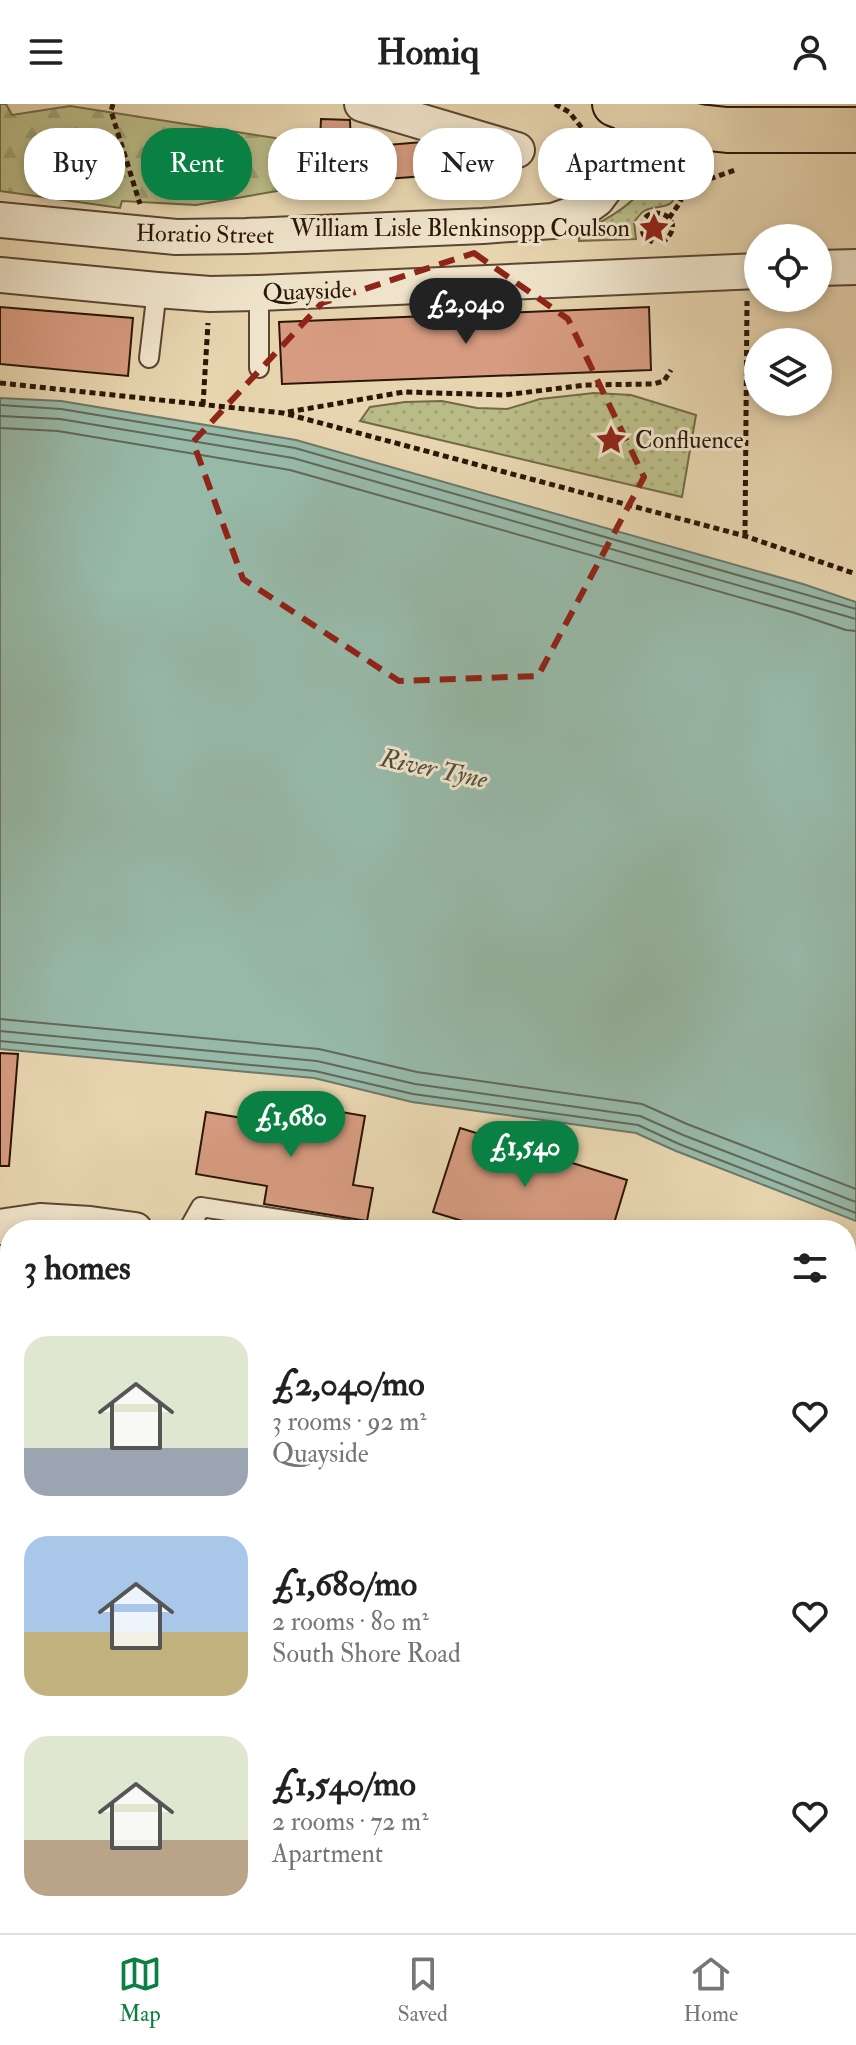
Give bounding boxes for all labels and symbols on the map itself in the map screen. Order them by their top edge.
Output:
place icon: William Lisle Blenkinsopp Coulson [637,211,671,245]
place label: William Lisle Blenkinsopp Coulson [290,213,630,244]
street label: Horatio Street [136,218,275,251]
street label: Quayside [262,274,352,309]
pin: £2,040 [401,278,531,346]
place icon: Confluence [594,423,628,457]
place label: Confluence [635,425,743,456]
water label: River Tyne [376,742,490,796]
pin: £1,680 [226,1091,356,1159]
pin: £1,540 [460,1121,590,1189]

